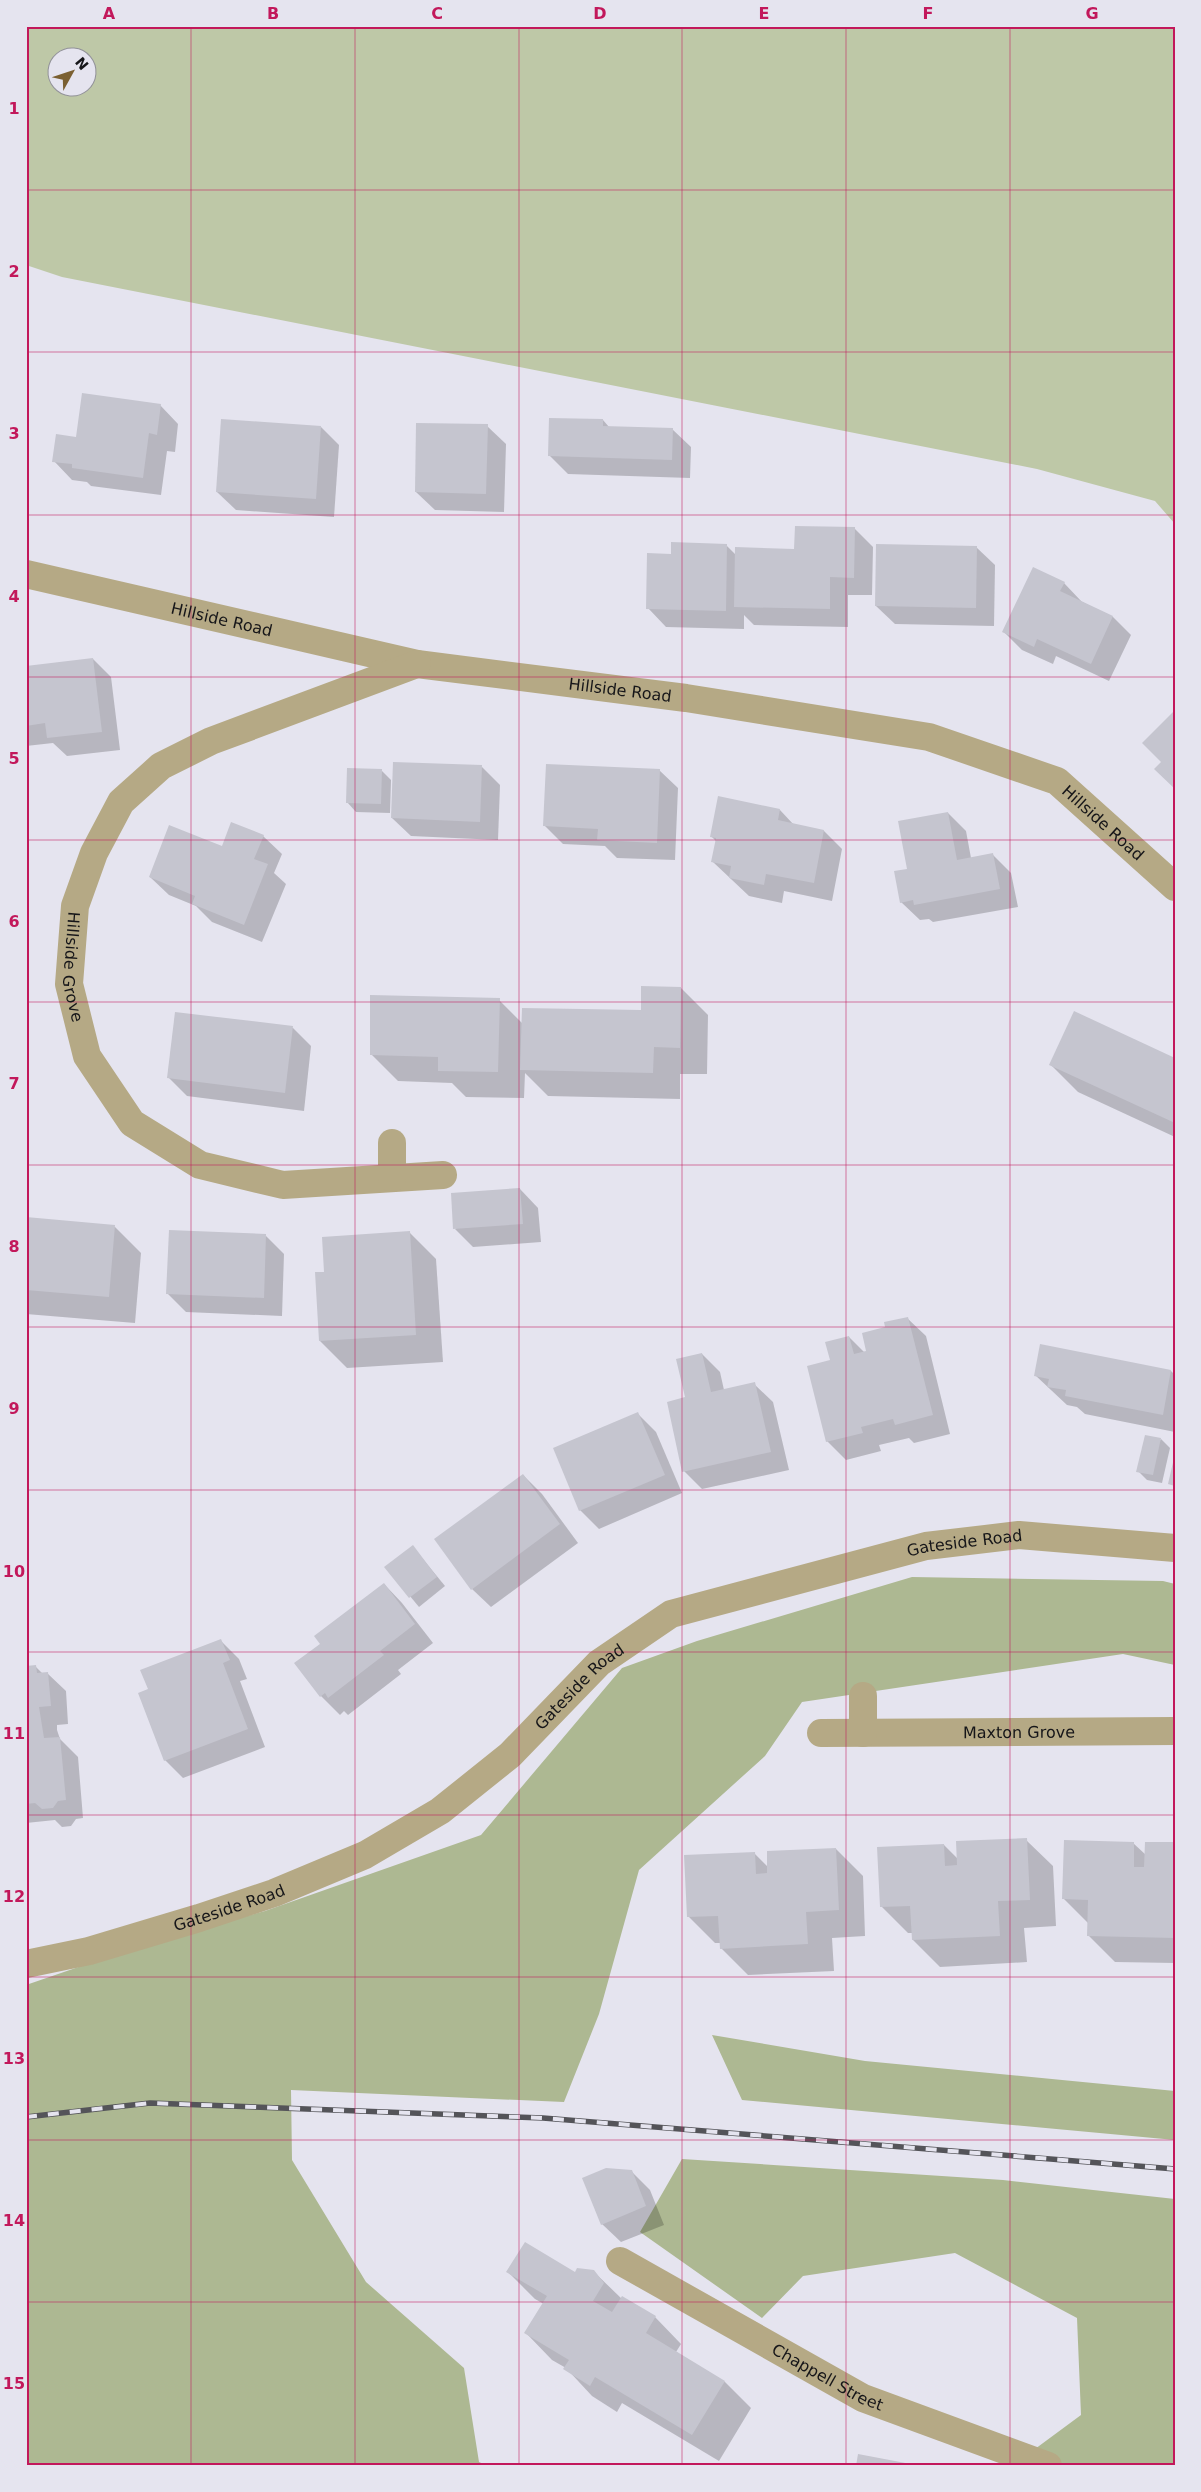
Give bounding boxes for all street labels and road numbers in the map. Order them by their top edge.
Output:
street label: Hillside Road [169,598,274,640]
street label: Hillside Road [568,674,673,706]
street label: Hillside Road [1058,781,1148,864]
street label: Hillside Grove [59,911,88,1024]
street label: Gateside Road [905,1525,1023,1560]
street label: Gateside Road [531,1640,627,1733]
street label: Maxton Grove [963,1722,1075,1742]
street label: Gateside Road [171,1880,288,1935]
street label: Chappell Street [769,2339,886,2414]

